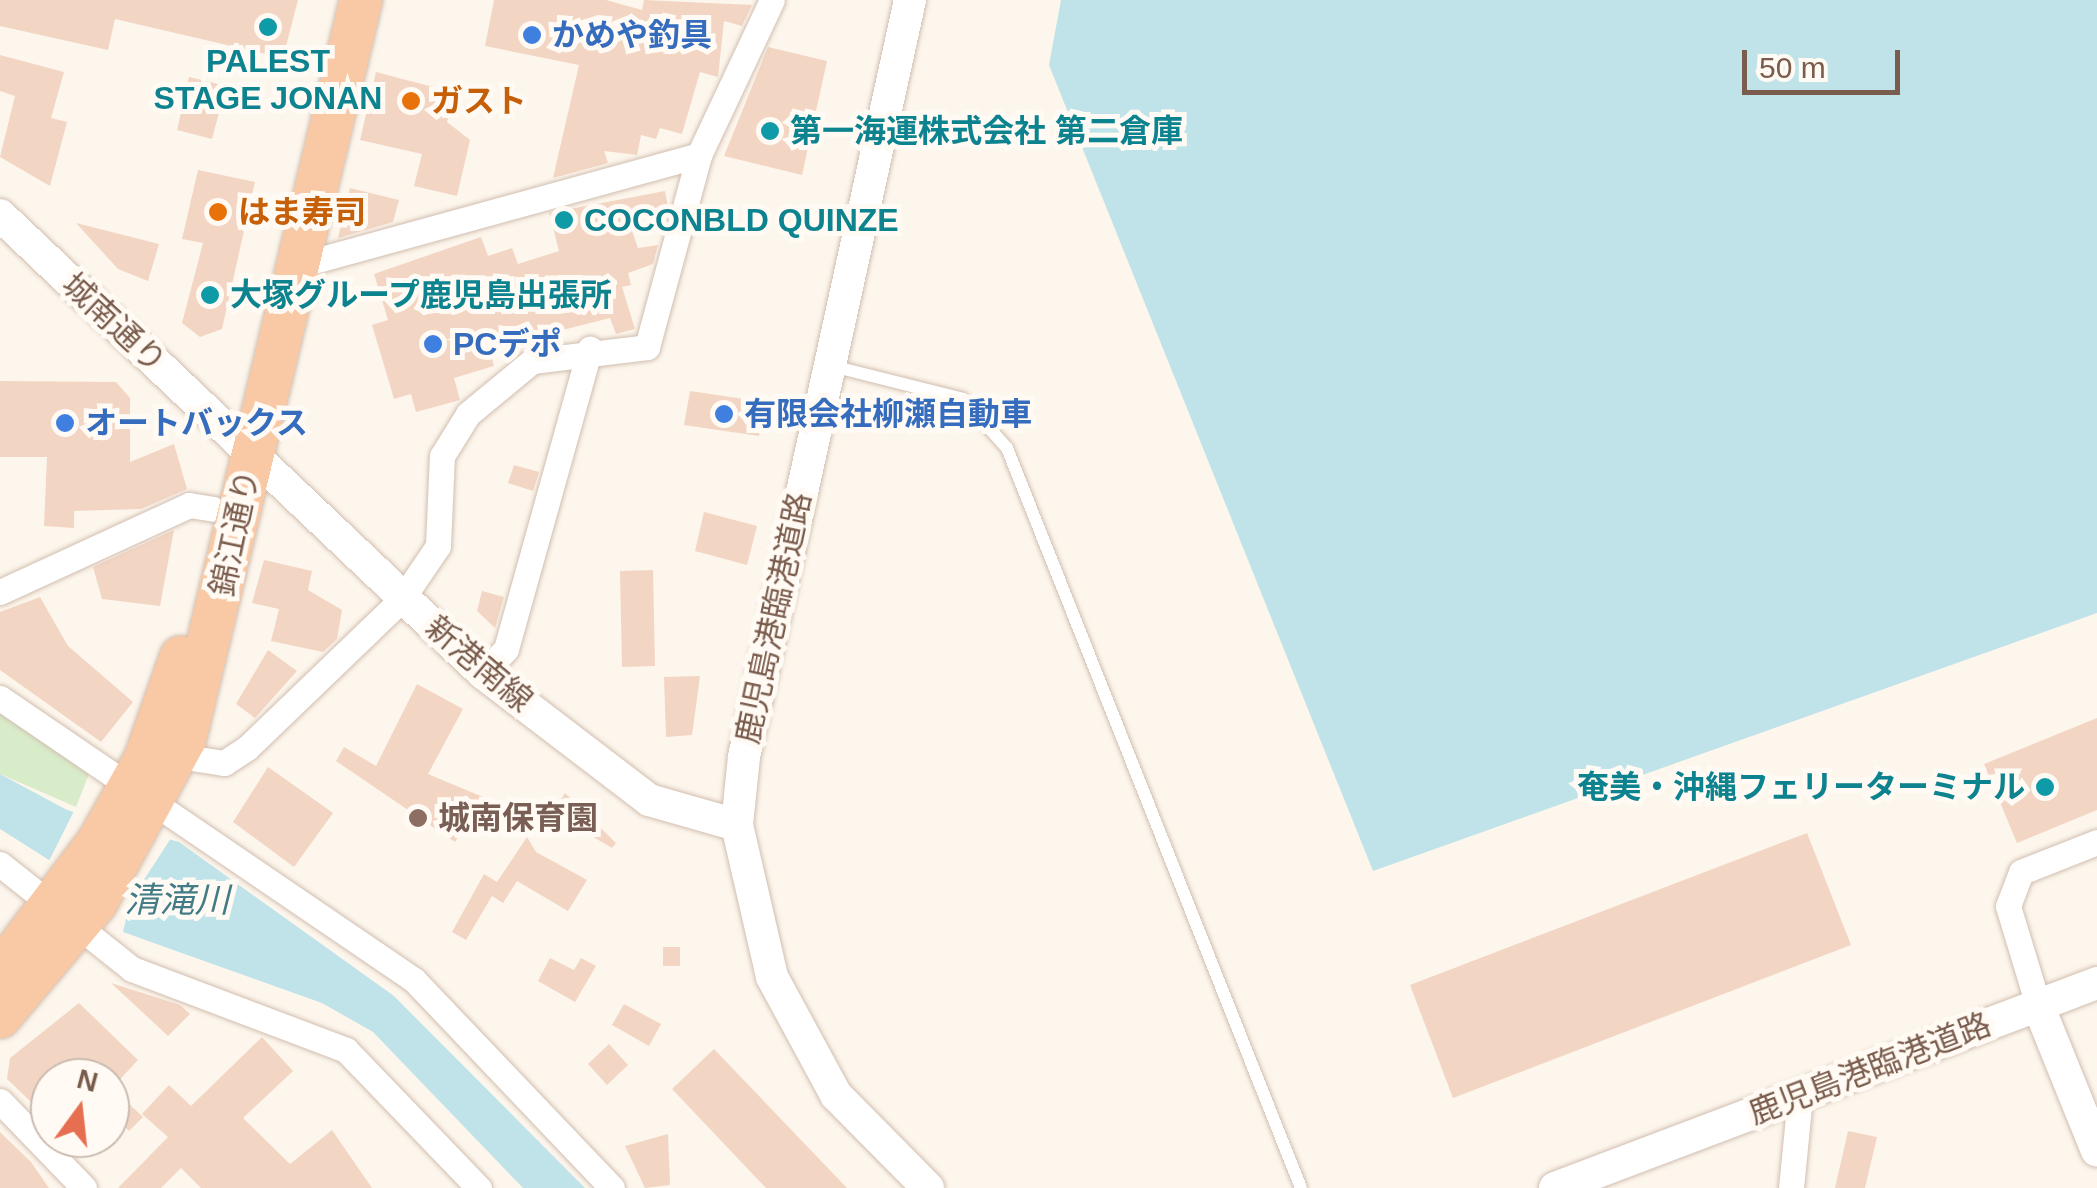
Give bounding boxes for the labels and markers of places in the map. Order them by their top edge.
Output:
marker: PALEST STAGE JONAN [257,16,279,38]
place label: かめや釣具 [552,16,712,54]
marker: かめや釣具 [521,24,543,46]
place label: PALEST STAGE JONAN [154,43,382,118]
place label: ガスト [431,82,527,120]
marker: ガスト [400,90,422,112]
place label: 第一海運株式会社 第二倉庫 [790,112,1183,150]
marker: 第一海運株式会社 第二倉庫 [759,120,781,142]
place label: はま寿司 [238,193,366,231]
marker: はま寿司 [207,201,229,223]
place label: COCONBLD QUINZE [584,201,899,239]
marker: COCONBLD QUINZE [553,209,575,231]
place label: 大塚グループ鹿児島出張所 [230,276,614,314]
marker: 大塚グループ鹿児島出張所 [199,284,221,306]
place label: PCデポ [453,325,561,363]
marker: PCデポ [422,333,444,355]
place label: 有限会社柳瀬自動車 [744,395,1032,433]
marker: 有限会社柳瀬自動車 [713,403,735,425]
place label: オートバックス [85,404,309,442]
marker: オートバックス [54,412,76,434]
place label: 奄美・沖縄フェリーターミナル [1577,768,2025,806]
marker: 奄美・沖縄フェリーターミナル [2034,776,2056,798]
place label: 城南保育園 [438,799,598,837]
marker: 城南保育園 [407,807,429,829]

